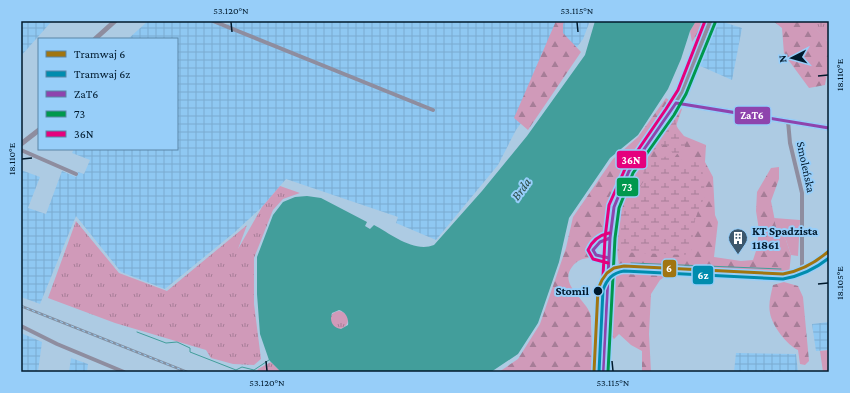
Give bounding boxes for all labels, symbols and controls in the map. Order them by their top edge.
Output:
text: 53.120°N [213,5,249,16]
text: 53.115°N [561,5,594,16]
legend [38,38,178,150]
north arrow [772,38,812,78]
text: Tramwaj 6 [74,47,125,61]
text: N [776,54,788,63]
text: 18.110°E [834,58,845,91]
text: Tramwaj 6z [74,67,130,81]
text: ZaT6 [74,87,98,101]
line badge: ZaT6 [734,106,771,125]
text: 73 [74,107,85,121]
text: ZaT6 [740,109,764,121]
text: 36N [74,127,94,141]
street label: Smoleńska [794,140,818,194]
text: 18.110°E [6,142,17,175]
line badge: 36N [616,150,647,169]
text: 36N [622,154,641,166]
water label: Brda [508,175,534,203]
line badge: 73 [616,177,639,197]
text: 73 [622,181,632,193]
place label: KT Spadzista 11861 [752,224,818,252]
building icon: KT Spadzista 11861 [727,227,749,255]
line badge: 6 [662,259,677,278]
text: 6 [666,262,672,274]
line badge: 6z [692,265,714,285]
text: 18.105°E [834,266,845,300]
text: 6z [697,269,709,281]
place label: Stomil [555,284,589,298]
marker: Stomil [592,285,604,297]
text: 53.120°N [249,377,285,388]
text: 53.115°N [597,377,630,388]

